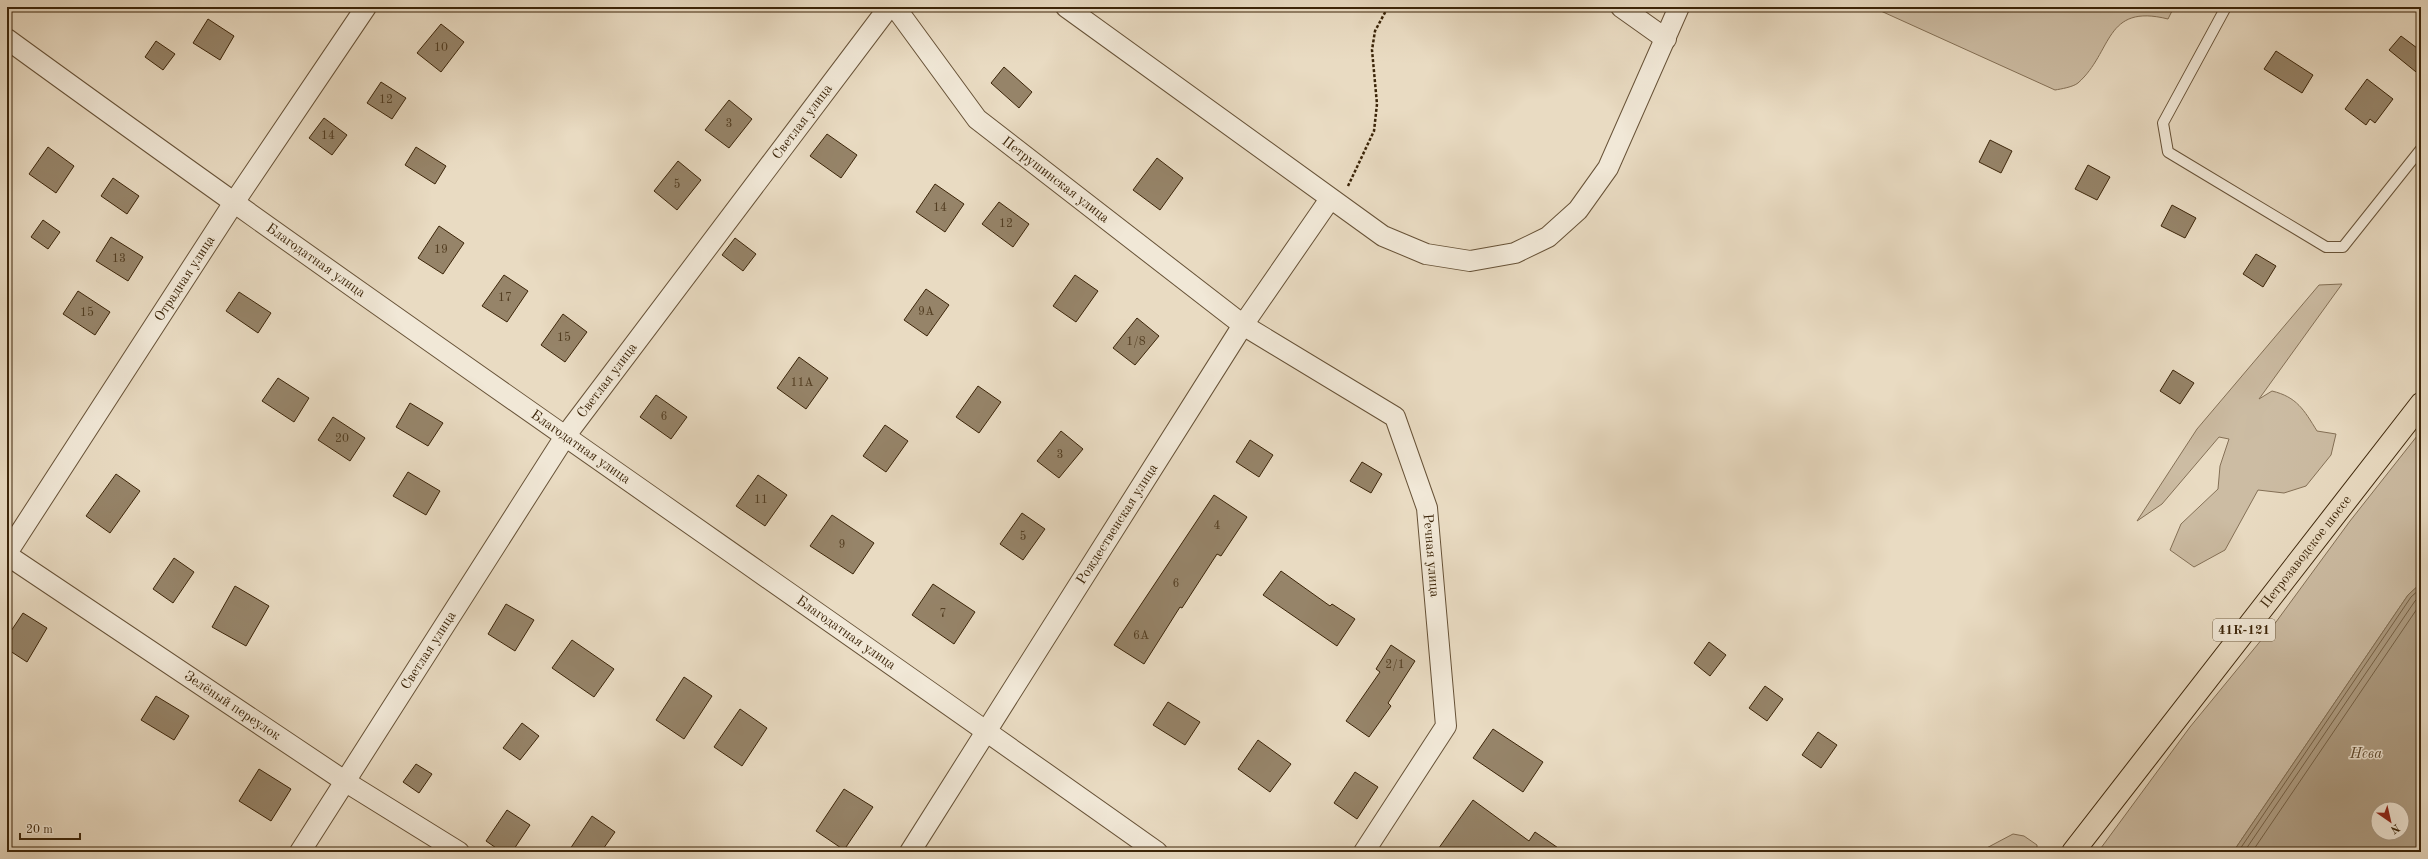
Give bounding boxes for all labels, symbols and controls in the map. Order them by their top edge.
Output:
house number: 10 [434,42,448,54]
street label: Светлая улица [770,82,835,162]
house number: 12 [379,94,393,106]
house number: 3 [726,118,732,130]
house number: 14 [321,130,335,142]
street label: Петрушинская улица [999,134,1112,226]
house number: 5 [674,178,681,191]
house number: 14 [933,202,947,214]
house number: 12 [999,218,1013,230]
street label: Благодатная улица [264,221,368,300]
street label: Отрадная улица [152,233,218,324]
house number: 19 [434,244,448,256]
house number: 13 [112,253,126,265]
house number: 17 [498,292,512,304]
house number: 15 [80,306,94,319]
house number: 9А [918,306,934,318]
house number: 15 [557,331,571,344]
house number: 1/8 [1126,336,1146,348]
street label: Светлая улица [574,340,640,421]
house number: 11А [790,377,814,389]
street label: Благодатная улица [528,407,633,487]
house number: 6 [661,411,668,423]
house number: 20 [335,433,349,445]
house number: 3 [1057,449,1063,461]
street label: Рождественская улица [1074,461,1161,587]
street label: Петрозаводское шоссе [2258,493,2354,611]
house number: 11 [754,494,768,506]
street label: Речная улица [1421,513,1442,598]
house number: 4 [1214,520,1221,532]
house number: 5 [1020,530,1027,543]
house number: 9 [839,539,845,551]
house number: 6 [1173,578,1180,590]
street label: Благодатная улица [794,593,898,673]
house number: 7 [940,608,946,620]
street label: Светлая улица [398,609,459,692]
road number: 41К-121 [2213,619,2275,641]
house number: 6А [1133,630,1149,642]
house number: 2/1 [1385,659,1405,671]
street label: Зелёный переулок [181,669,283,743]
water label: Нева [2349,747,2382,762]
north arrow [2370,801,2410,841]
scale bar [20,815,80,841]
text: N [2388,821,2401,835]
text: 20 m [26,824,53,836]

